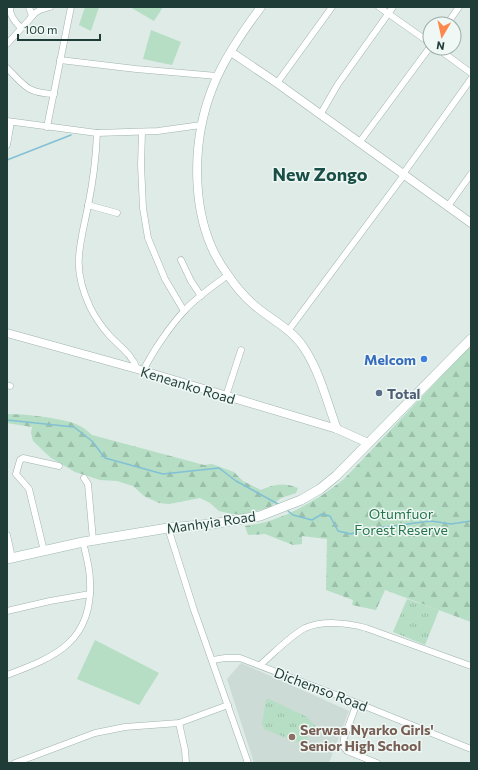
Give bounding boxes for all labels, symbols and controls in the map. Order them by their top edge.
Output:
scale bar [18,16,100,42]
north arrow [422,16,462,56]
text: 100 m [24,22,58,36]
text: N [435,39,445,53]
district label: New Zongo [272,163,368,185]
place label: Melcom [364,351,416,368]
marker: Melcom [419,354,429,364]
street label: Keneanko Road [139,363,237,407]
place label: Total [387,385,420,402]
marker: Total [374,388,384,398]
park label: Otumfuor Forest Reserve [354,505,448,538]
street label: Manhyia Road [165,507,257,537]
street label: Dichemso Road [272,663,370,715]
place label: Serwaa Nyarko Girls' Senior High School [300,721,434,754]
marker: Serwaa Nyarko Girls' Senior High School [287,732,297,742]

